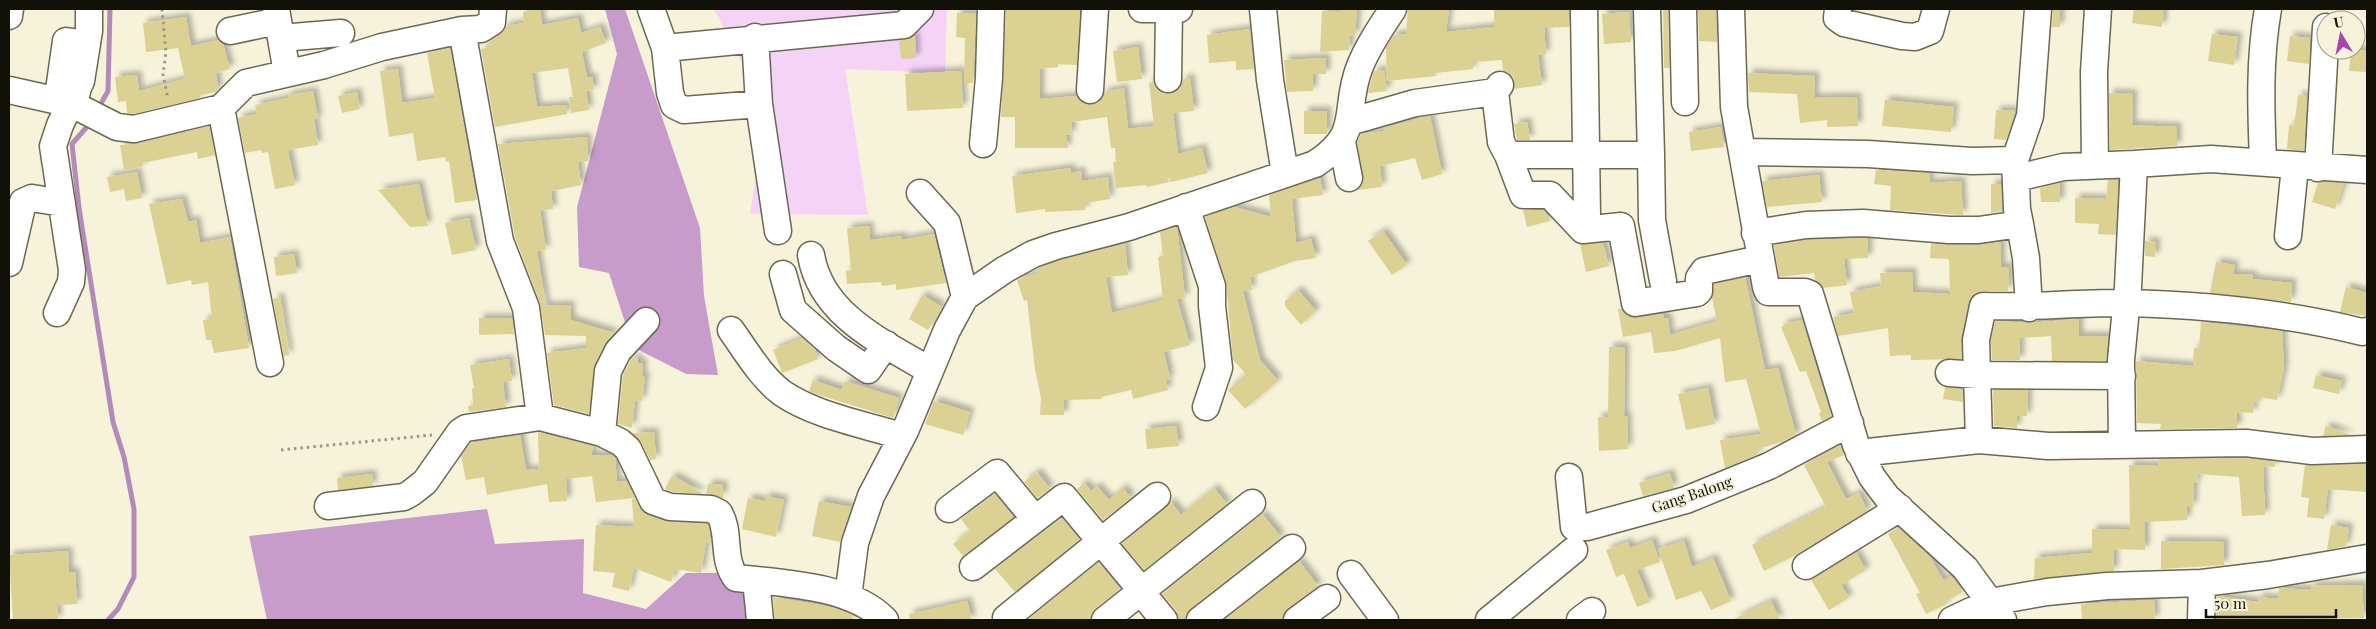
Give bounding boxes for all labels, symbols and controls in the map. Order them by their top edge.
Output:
north arrow [2316,10,2366,60]
text: U [2332,11,2345,32]
street label: Gang Balong [1649,471,1735,517]
scale bar [2206,586,2336,618]
text: 50 m [2214,593,2247,613]

